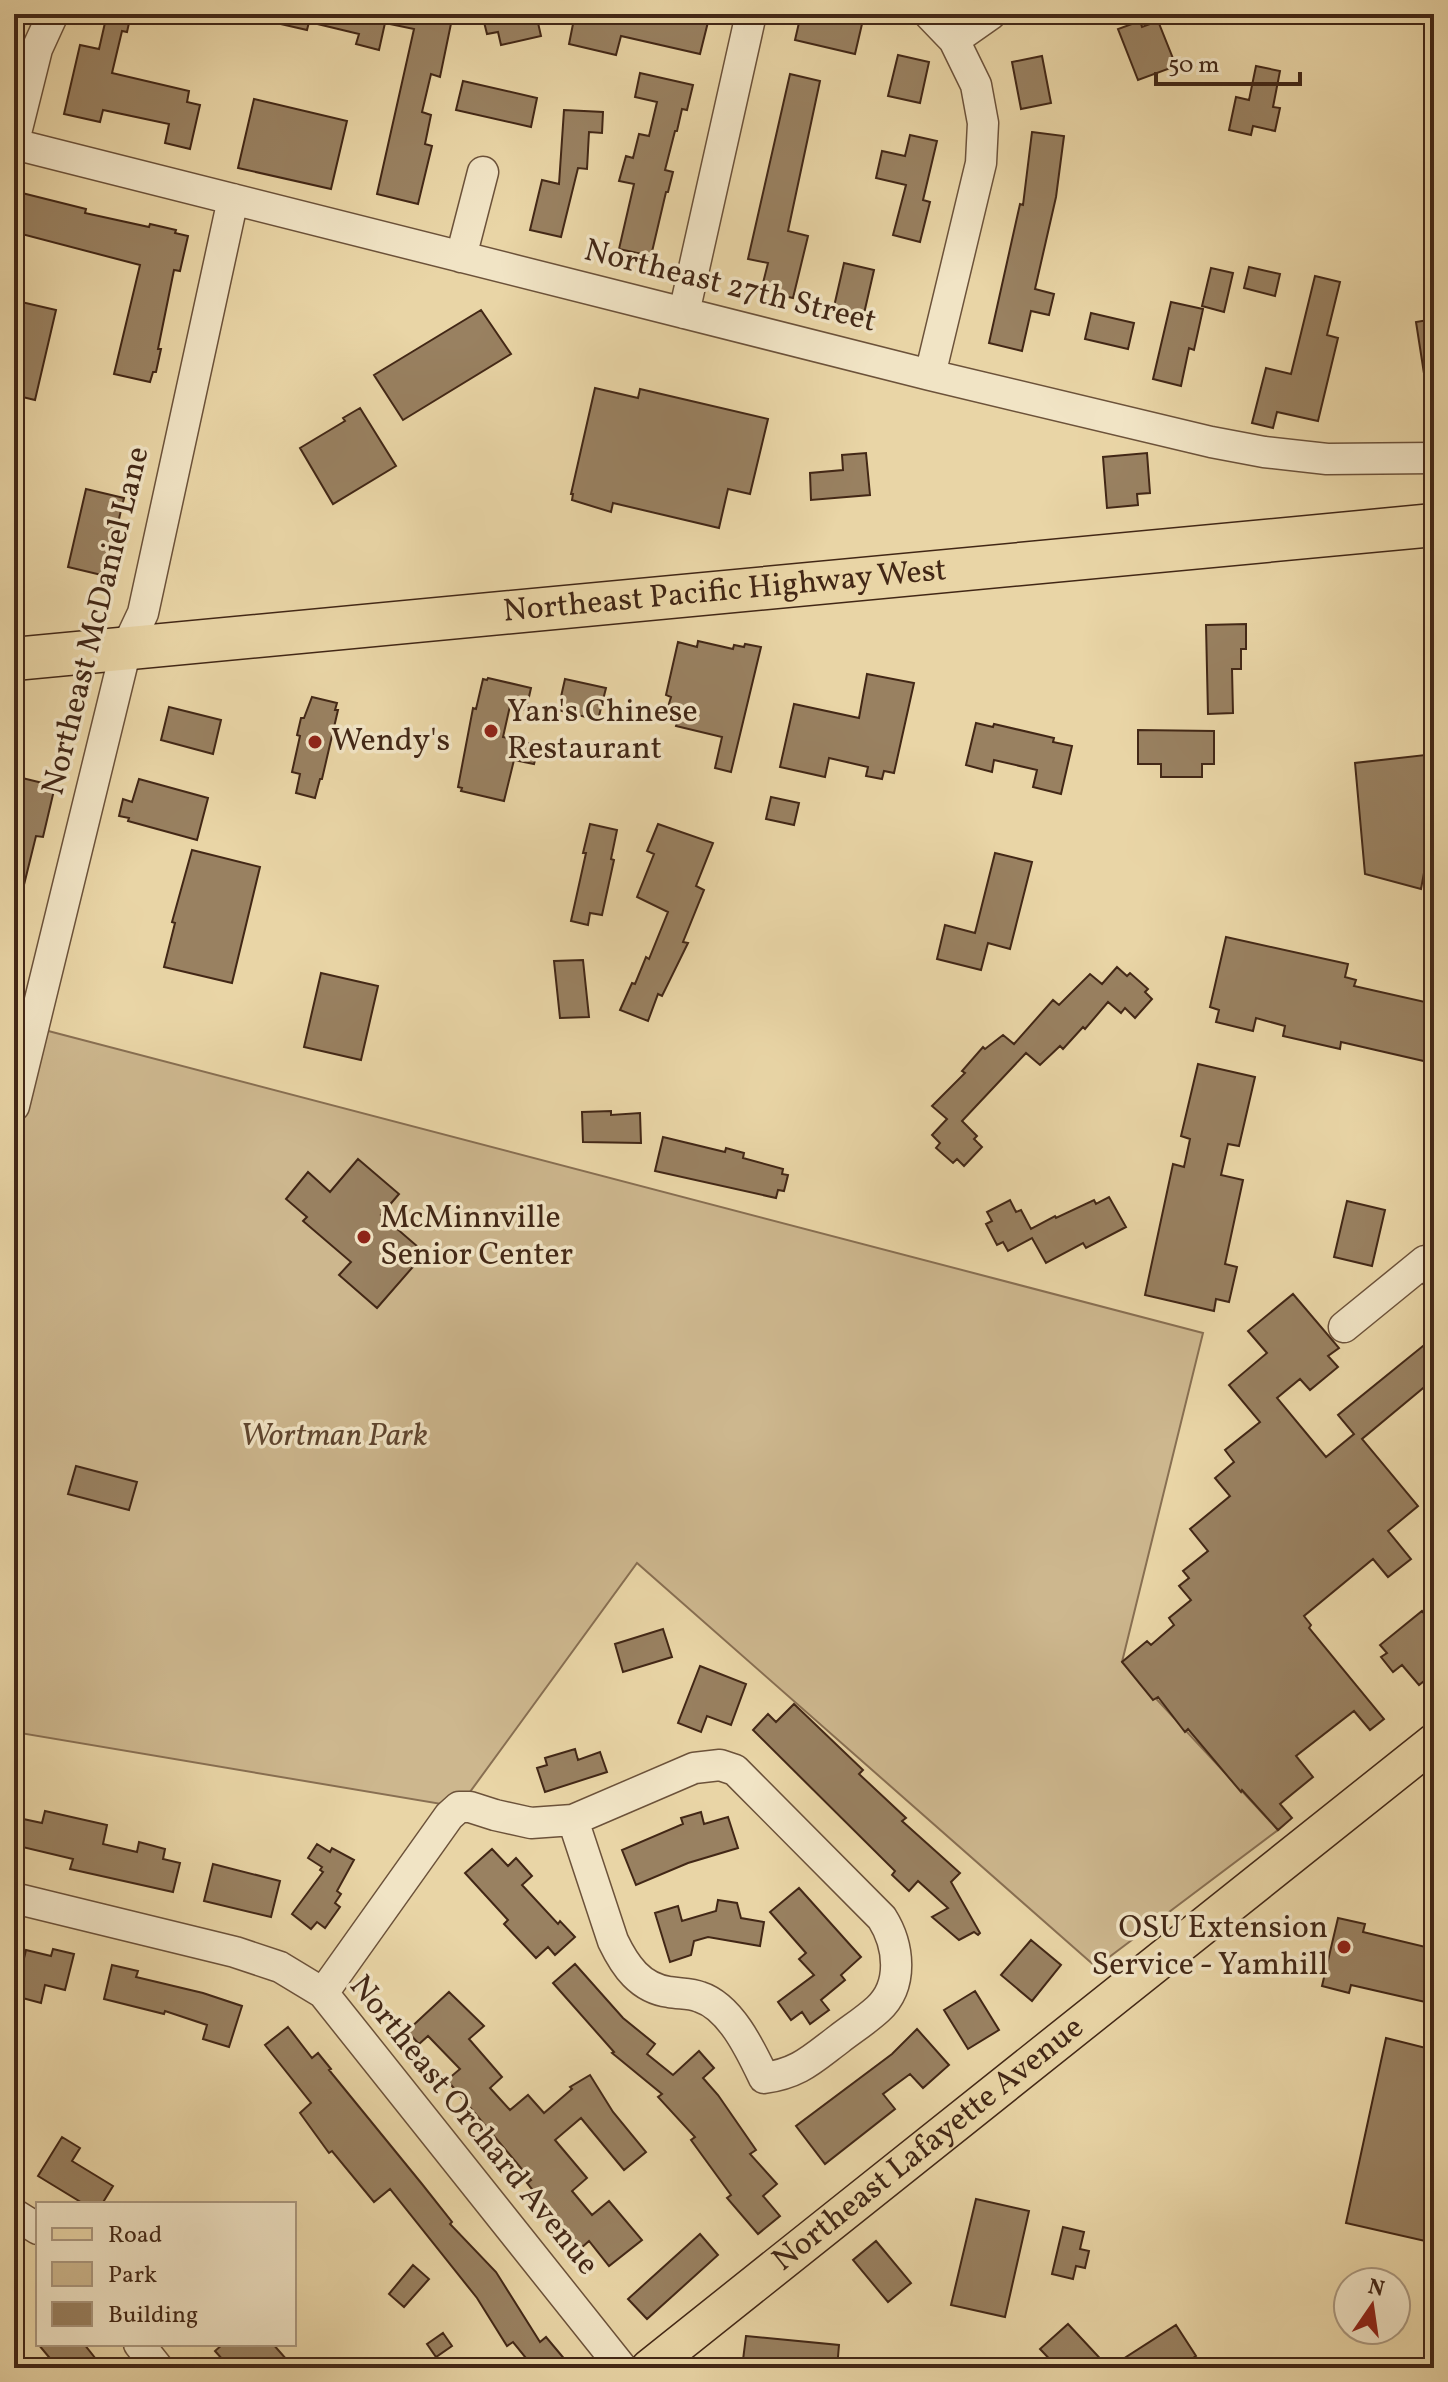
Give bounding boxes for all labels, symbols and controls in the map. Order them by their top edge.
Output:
scale bar [1156,36,1300,86]
text: 50 m [1168,49,1220,83]
street label: Northeast 27th Street [579,229,881,345]
street label: Northeast McDaniel Lane [32,442,162,800]
street label: Northeast Pacific Highway West [501,549,949,635]
place label: Yan's Chinese Restaurant [507,691,698,772]
place label: Wendy's [331,720,450,764]
marker: Yan's Chinese Restaurant [482,722,500,740]
marker: Wendy's [306,733,324,751]
place label: McMinnville Senior Center [380,1197,573,1278]
marker: McMinnville Senior Center [355,1228,373,1246]
park label: Wortman Park [240,1415,428,1459]
place label: OSU Extension Service - Yamhill [1092,1907,1328,1988]
marker: OSU Extension Service - Yamhill [1335,1938,1353,1956]
street label: Northeast Orchard Avenue [338,1967,608,2285]
street label: Northeast Lafayette Avenue [764,2007,1094,2283]
legend [36,2202,296,2346]
text: Road [108,2219,162,2253]
text: Park [108,2259,157,2293]
north arrow [1332,2266,1412,2346]
text: N [1365,2272,1387,2306]
text: Building [108,2299,198,2333]

